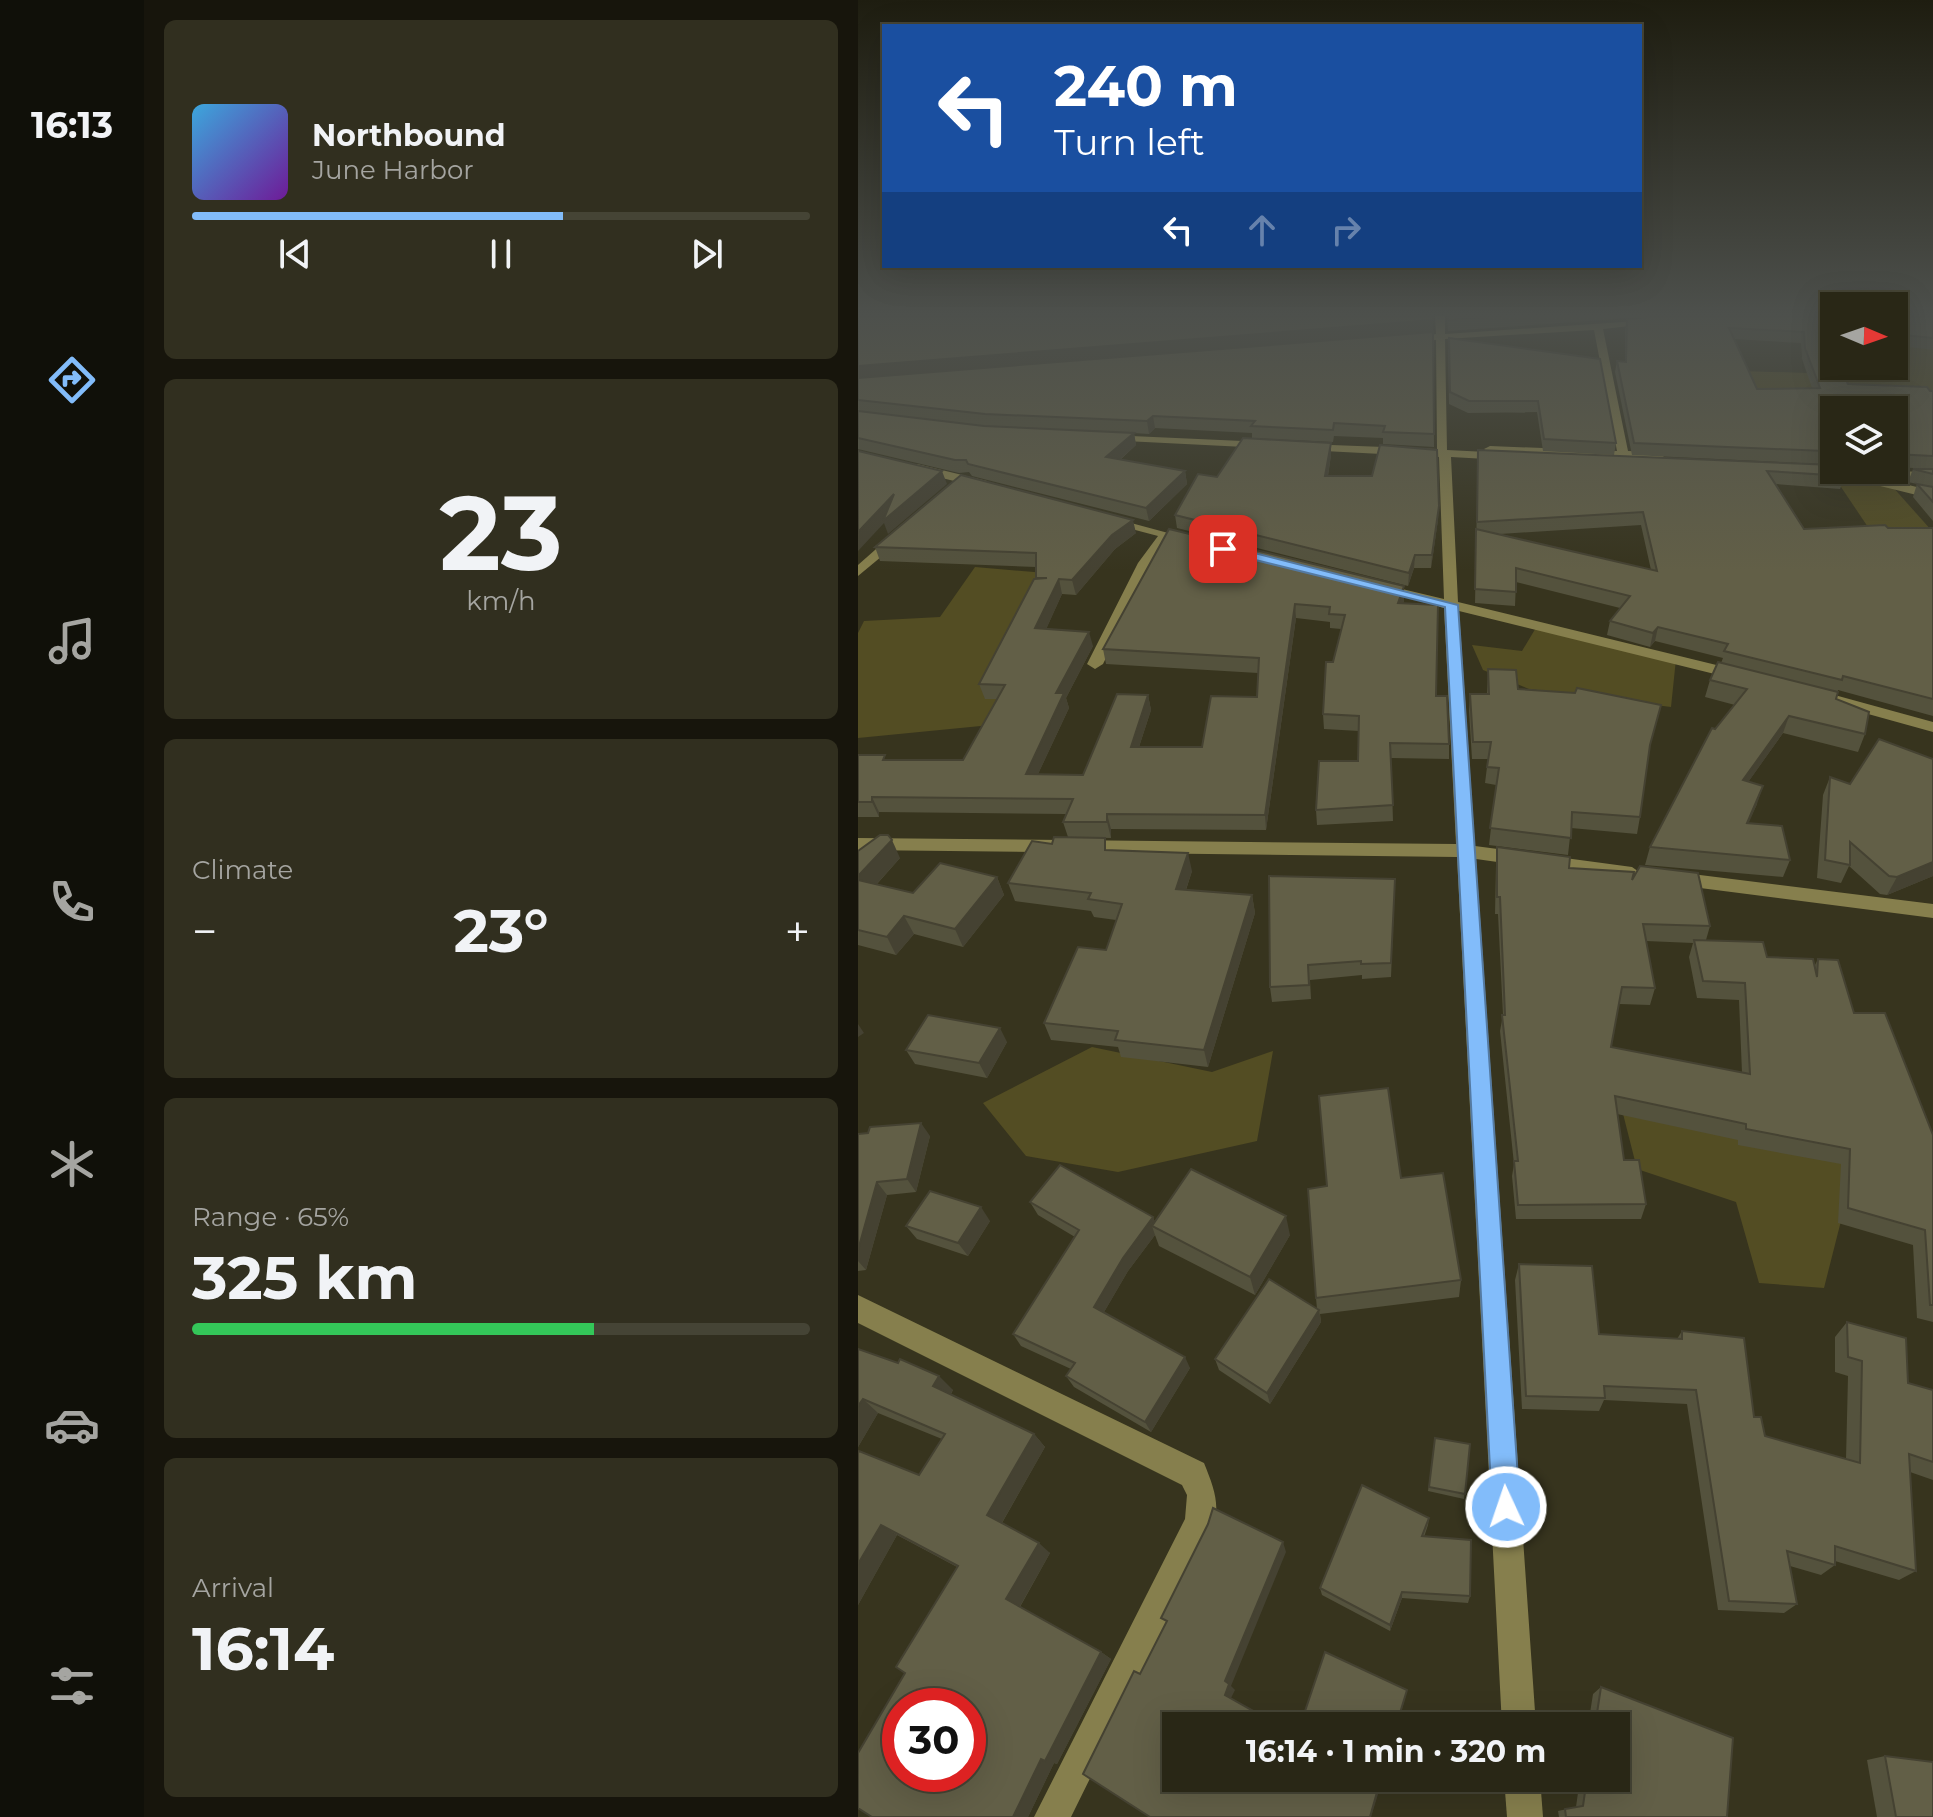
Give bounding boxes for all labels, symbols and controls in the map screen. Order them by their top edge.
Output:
text: 240 m [1054,52,1238,120]
icon: left [922,56,1026,160]
text: 16:13 [31,103,113,147]
text: Northbound [312,117,506,154]
text: Turn left [1054,120,1205,164]
text: June Harbor [312,154,474,186]
icon: left [1156,208,1200,252]
icon: ahead [1240,208,1284,252]
icon: right [1324,208,1368,252]
icon: previous [273,232,317,276]
icon: pause [479,232,523,276]
icon: next [685,232,729,276]
north arrow [1820,292,1908,380]
map controls [1820,292,1908,484]
icon: directions [44,352,100,408]
button: layers [1820,396,1908,484]
text: 23 [440,469,562,596]
pin [1189,515,1257,583]
icon: arrive [1201,527,1245,571]
text: km/h [466,585,536,617]
icon: music [44,613,100,669]
text: Climate [192,854,293,886]
icon: phone [44,874,100,930]
text: 23° [453,894,549,967]
text: − [192,904,217,958]
text: + [785,904,810,958]
icon: climate [44,1136,100,1192]
text: Range · 65% [192,1201,349,1233]
text: 325 km [192,1241,417,1314]
icon: car [44,1397,100,1453]
position arrow [1464,1465,1548,1549]
text: Arrival [192,1572,274,1604]
text: 16:14 [192,1612,334,1685]
icon: filters [44,1658,100,1714]
speed limit sign: 30 [882,1688,986,1792]
text: 16:14 · 1 min · 320 m [1246,1733,1546,1770]

